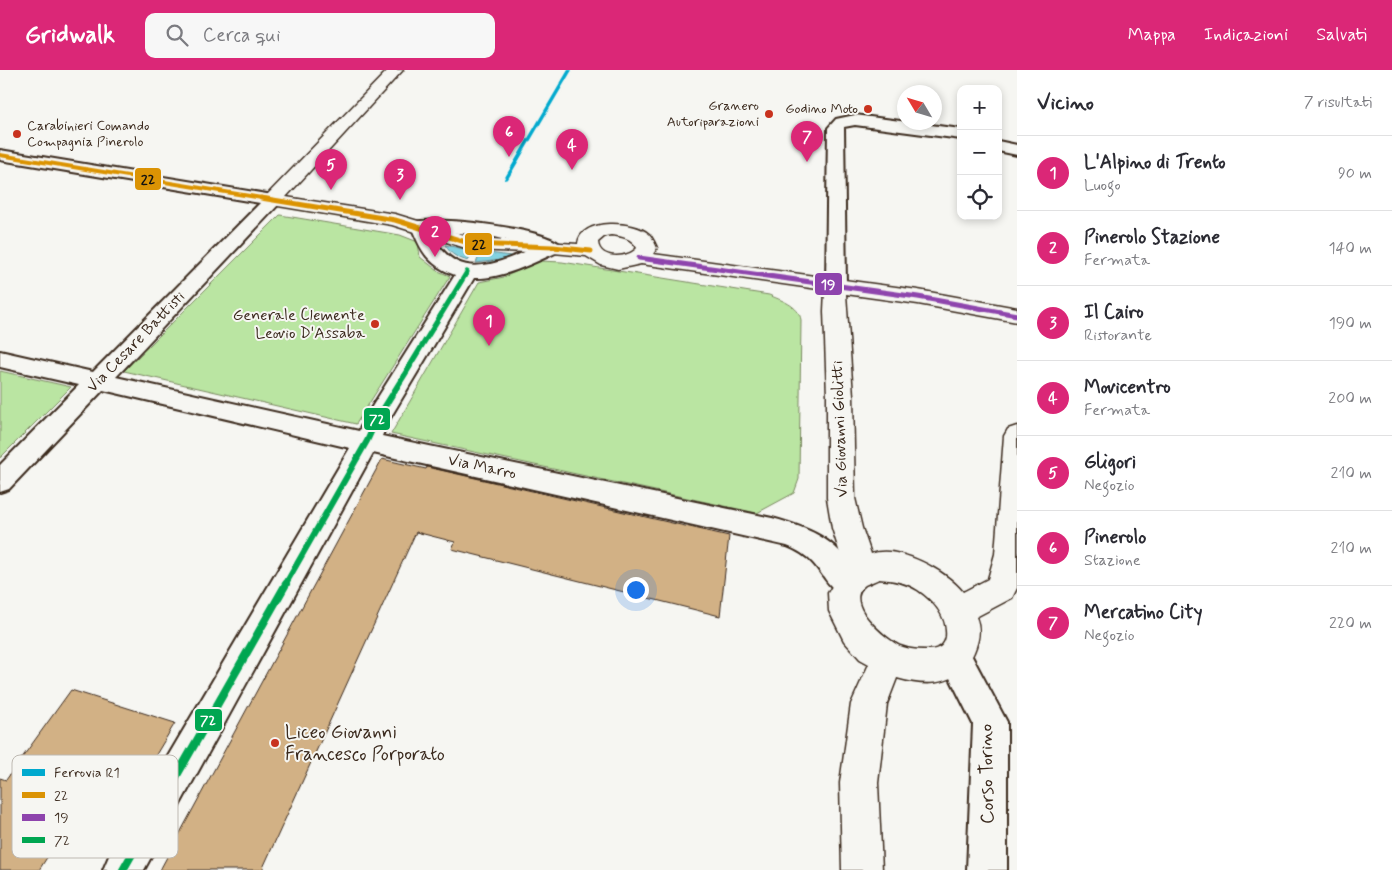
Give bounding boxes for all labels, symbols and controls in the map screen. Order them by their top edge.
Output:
search box [145,13,495,58]
text: Gridwalk [25,20,115,51]
icon: search [163,21,191,49]
text: Cerca qui [203,23,281,48]
text: Mappa [1128,23,1176,47]
text: Indicazioni [1204,23,1288,47]
text: Salvati [1316,23,1367,47]
north arrow [897,85,942,130]
map controls [957,85,1002,220]
button: + [957,85,1002,130]
text: Vicino [1037,89,1094,117]
text: 7 risultati [1304,92,1372,113]
place label: Granero Autoriparazioni [667,97,759,131]
place label: Godino Moto [785,100,858,118]
marker: Godino Moto [862,103,874,115]
marker: Granero Autoriparazioni [763,108,775,120]
pin: 6 [493,116,525,157]
place label: Carabinieri Comando Compagnia Pinerolo [27,117,149,151]
pin: 7 [791,121,823,162]
marker: Carabinieri Comando Compagnia Pinerolo [11,128,23,140]
pin: 4 [556,129,588,170]
button: − [957,130,1002,175]
pin: 5 [315,149,347,190]
text: L'Alpino di Trento [1084,150,1226,175]
pin: 3 [384,159,416,200]
text: 1 [1049,163,1057,184]
text: 90 m [1338,163,1372,184]
line badge: 22 [134,167,162,191]
text: 22 [141,171,155,189]
button: locate [957,175,1002,220]
text: Luogo [1084,175,1121,196]
pin: 2 [419,216,451,257]
text: Pinerolo Stazione [1084,225,1220,250]
line badge: 22 [464,232,493,256]
text: 22 [472,236,486,254]
text: 2 [1049,238,1057,259]
text: 140 m [1328,238,1372,259]
text: Fermata [1084,250,1150,271]
line badge: 19 [814,272,843,296]
text: 19 [821,276,835,294]
street label: Via Cesare Battisti [82,287,190,397]
text: Il Cairo [1084,300,1144,325]
place label: Generale Clemente Leovio D'Assaba [233,305,365,344]
pin: 1 [473,305,505,346]
text: 3 [1049,313,1057,334]
text: 190 m [1329,313,1372,334]
marker: Generale Clemente Leovio D'Assaba [369,318,381,330]
text: Ristorante [1084,325,1152,346]
street label: Via Giovanni Giolitti [827,360,853,498]
text: Movicentro [1084,375,1171,400]
text: 4 [1048,388,1058,409]
text: 200 m [1328,388,1372,409]
text: Fermata [1084,400,1150,421]
line badge: 72 [363,407,391,431]
text: 72 [369,411,385,429]
street label: Via Marro [446,450,518,485]
text: Gligori [1084,450,1136,475]
text: 5 [1048,463,1058,484]
text: 210 m [1331,463,1372,484]
text: Negozio [1084,475,1135,496]
text: Pinerolo [1084,525,1146,550]
text: 6 [1049,538,1057,559]
text: 210 m [1331,538,1372,559]
text: Stazione [1084,550,1141,571]
your location [623,577,649,603]
text: Mercatino City [1084,600,1202,625]
text: 7 [1048,613,1058,634]
text: 220 m [1329,613,1372,634]
text: Negozio [1084,625,1135,646]
line badge: 72 [194,708,223,732]
text: 72 [200,712,216,730]
place label: Liceo Giovanni Francesco Porporato [285,720,445,767]
street label: Corso Torino [974,724,1000,824]
marker: Liceo Giovanni Francesco Porporato [269,737,281,749]
legend [12,755,178,858]
text: Ferrovia R1 [54,764,120,782]
text: 22 [54,787,68,805]
text: 19 [54,809,69,827]
text: 72 [54,832,70,850]

